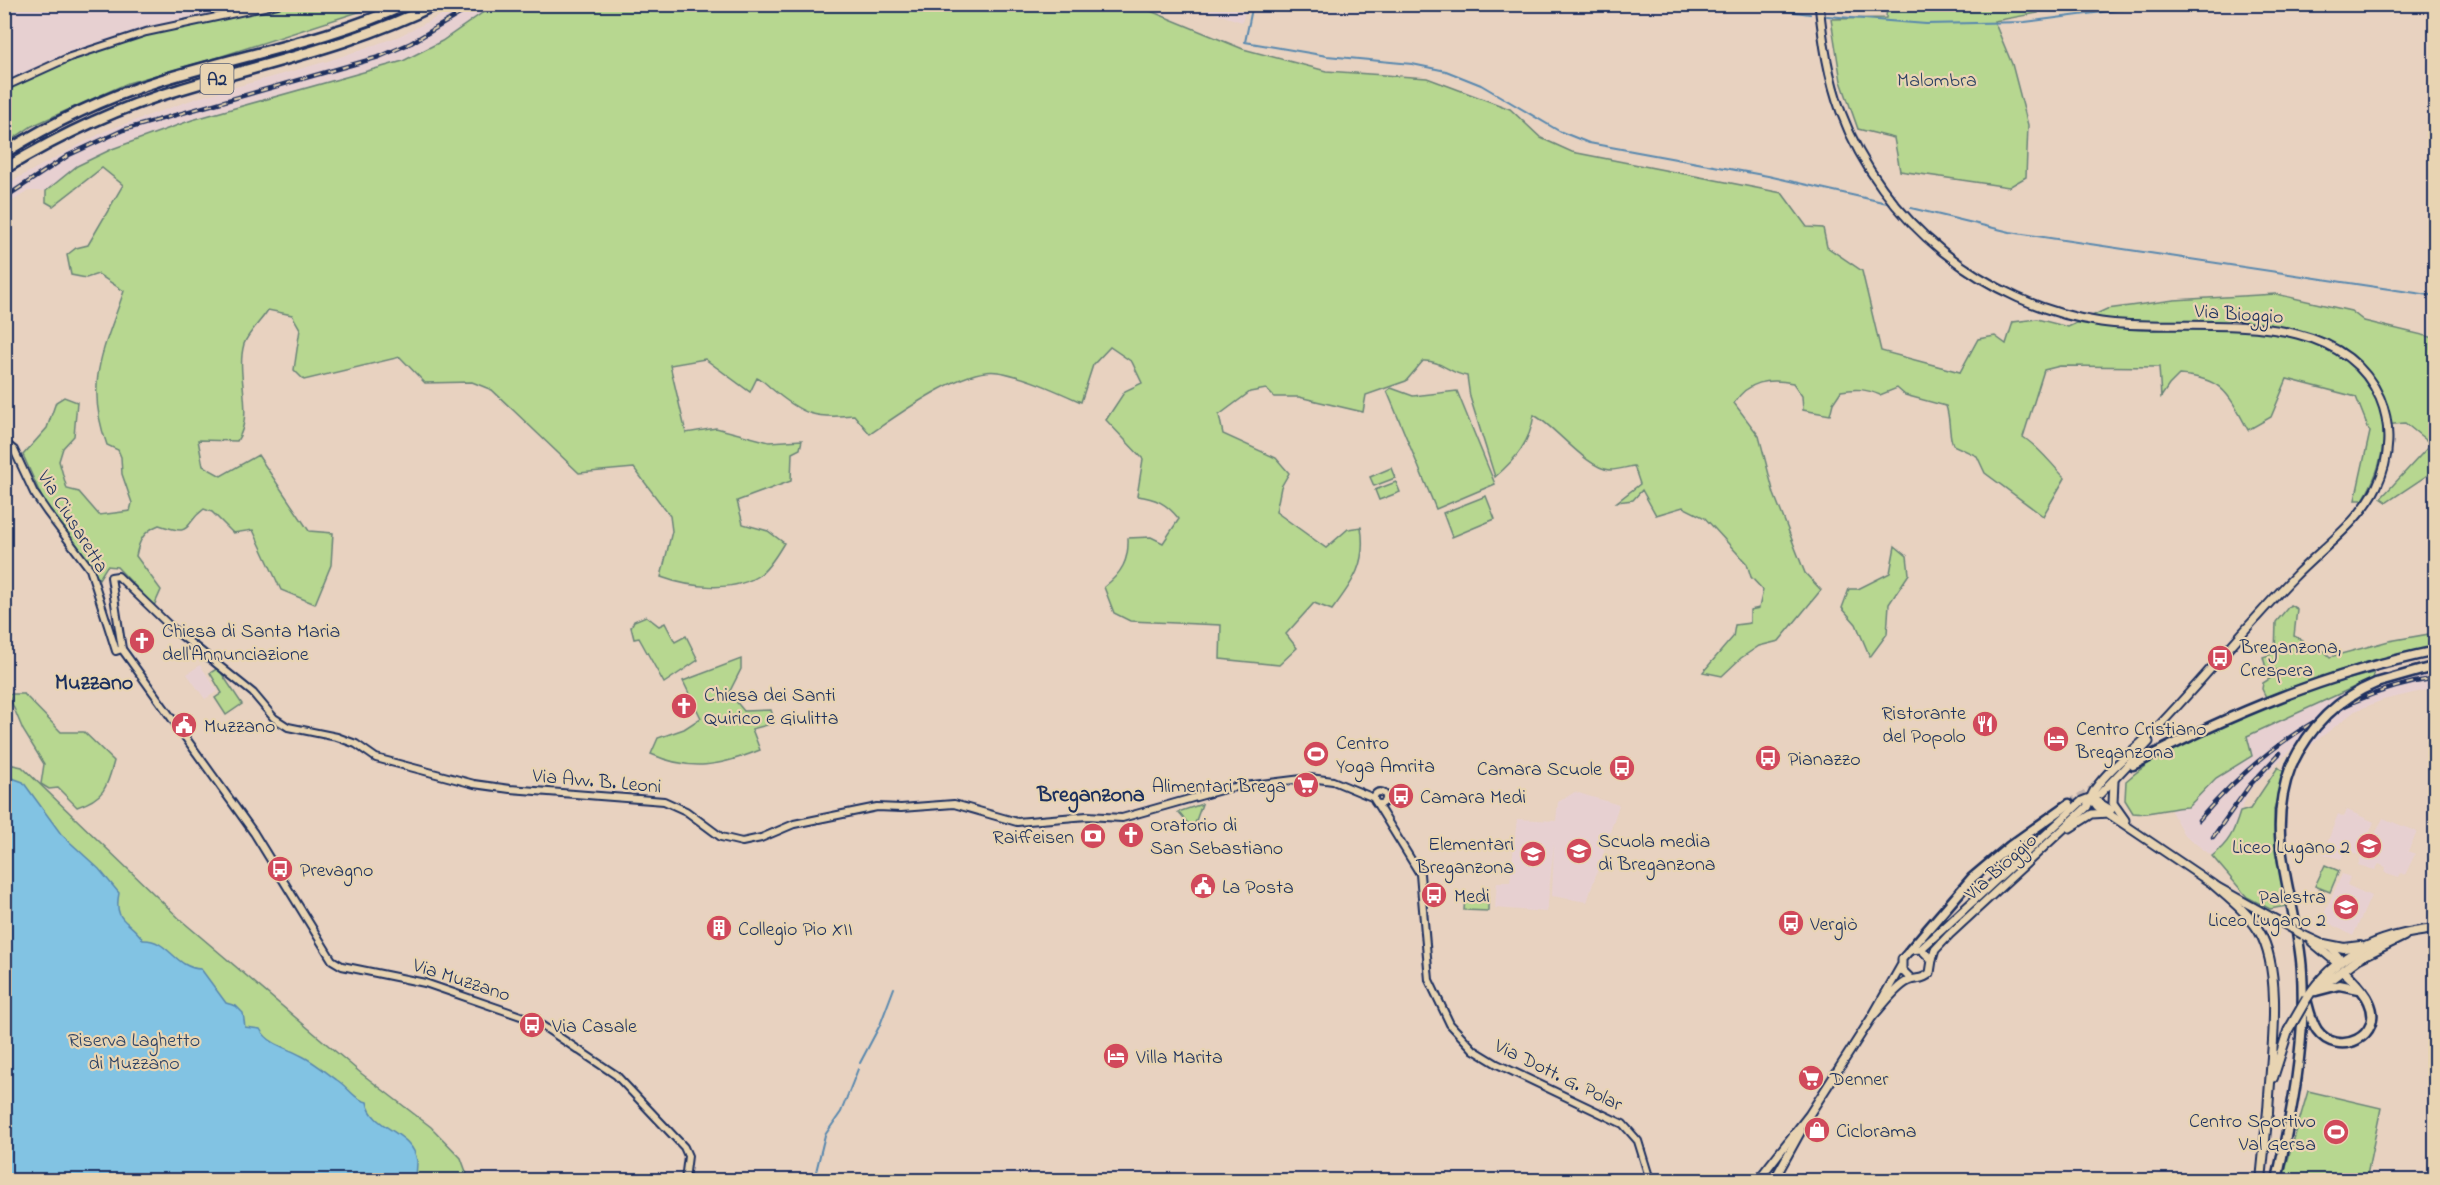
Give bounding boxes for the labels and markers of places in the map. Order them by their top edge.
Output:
place label: Chiesa di Santa Maria dell'Annunciazione [162,618,340,670]
church icon: Chiesa di Santa Maria dell'Annunciazione [127,626,157,656]
place label: Breganzona, Crespera [2239,634,2341,686]
bus stop icon: Breganzona, Crespera [2205,643,2235,673]
place label: Chiesa dei Santi Quirico e Giulitta [704,682,839,734]
church icon: Chiesa dei Santi Quirico e Giulitta [669,691,699,721]
place label: Ristorante del Popolo [1882,700,1966,752]
restaurant icon: Ristorante del Popolo [1970,709,2000,739]
public building icon: Muzzano [169,710,199,740]
place label: Muzzano [204,713,275,742]
place label: Centro Cristiano Breganzona [2075,716,2206,769]
hotel icon: Centro Cristiano Breganzona [2041,724,2071,754]
place label: Centro Yoga Amrita [1336,730,1435,783]
sports icon: Centro Yoga Amrita [1301,739,1331,769]
bus stop icon: Pianazzo [1753,743,1783,773]
place label: Pianazzo [1788,746,1861,775]
bus stop icon: Camara Scuole [1607,753,1637,783]
place label: Camara Scuole [1477,756,1602,785]
supermarket icon: Alimentari Brega [1291,770,1321,800]
place label: Alimentari Brega [1152,773,1286,803]
bus stop icon: Camara Medi [1386,781,1416,811]
place label: Camara Medi [1420,784,1526,813]
place label: Oratorio di San Sebastiano [1150,812,1283,864]
church icon: Oratorio di San Sebastiano [1116,820,1146,850]
bank icon: Raiffeisen [1078,821,1108,851]
place label: Raiffeisen [993,824,1074,853]
place label: Scuola media di Breganzona [1598,828,1716,881]
place label: Elementari Breganzona [1415,831,1514,884]
school or university icon: Liceo Lugano 2 [2354,831,2384,861]
place label: Liceo Lugano 2 [2232,834,2350,864]
school or university icon: Scuola media di Breganzona [1564,836,1594,866]
school or university icon: Elementari Breganzona [1518,839,1548,869]
bus stop icon: Prevagno [265,854,295,884]
place label: Prevagno [300,857,373,887]
public building icon: La Posta [1188,871,1218,901]
place label: La Posta [1222,874,1294,903]
bus stop icon: Medi [1419,880,1449,910]
place label: Medi [1454,883,1490,912]
place label: Palestra Liceo Lugano 2 [2208,884,2326,937]
school or university icon: Palestra Liceo Lugano 2 [2331,892,2361,922]
bus stop icon: Vergiò [1776,908,1806,938]
place label: Vergiò [1809,911,1858,941]
building icon: Collegio Pio XII [704,913,734,943]
place label: Collegio Pio XII [738,916,853,946]
bus stop icon: Via Casale [517,1010,547,1040]
place label: Via Casale [551,1013,637,1042]
hotel icon: Villa Marita [1101,1041,1131,1071]
place label: Villa Marita [1135,1044,1223,1073]
supermarket icon: Denner [1796,1063,1826,1093]
place label: Denner [1829,1066,1889,1095]
place label: Centro Sportivo Val Gersa [2189,1108,2316,1160]
shop icon: Ciclorama [1802,1115,1832,1145]
sports icon: Centro Sportivo Val Gersa [2321,1117,2351,1147]
place label: Ciclorama [1836,1118,1917,1147]

